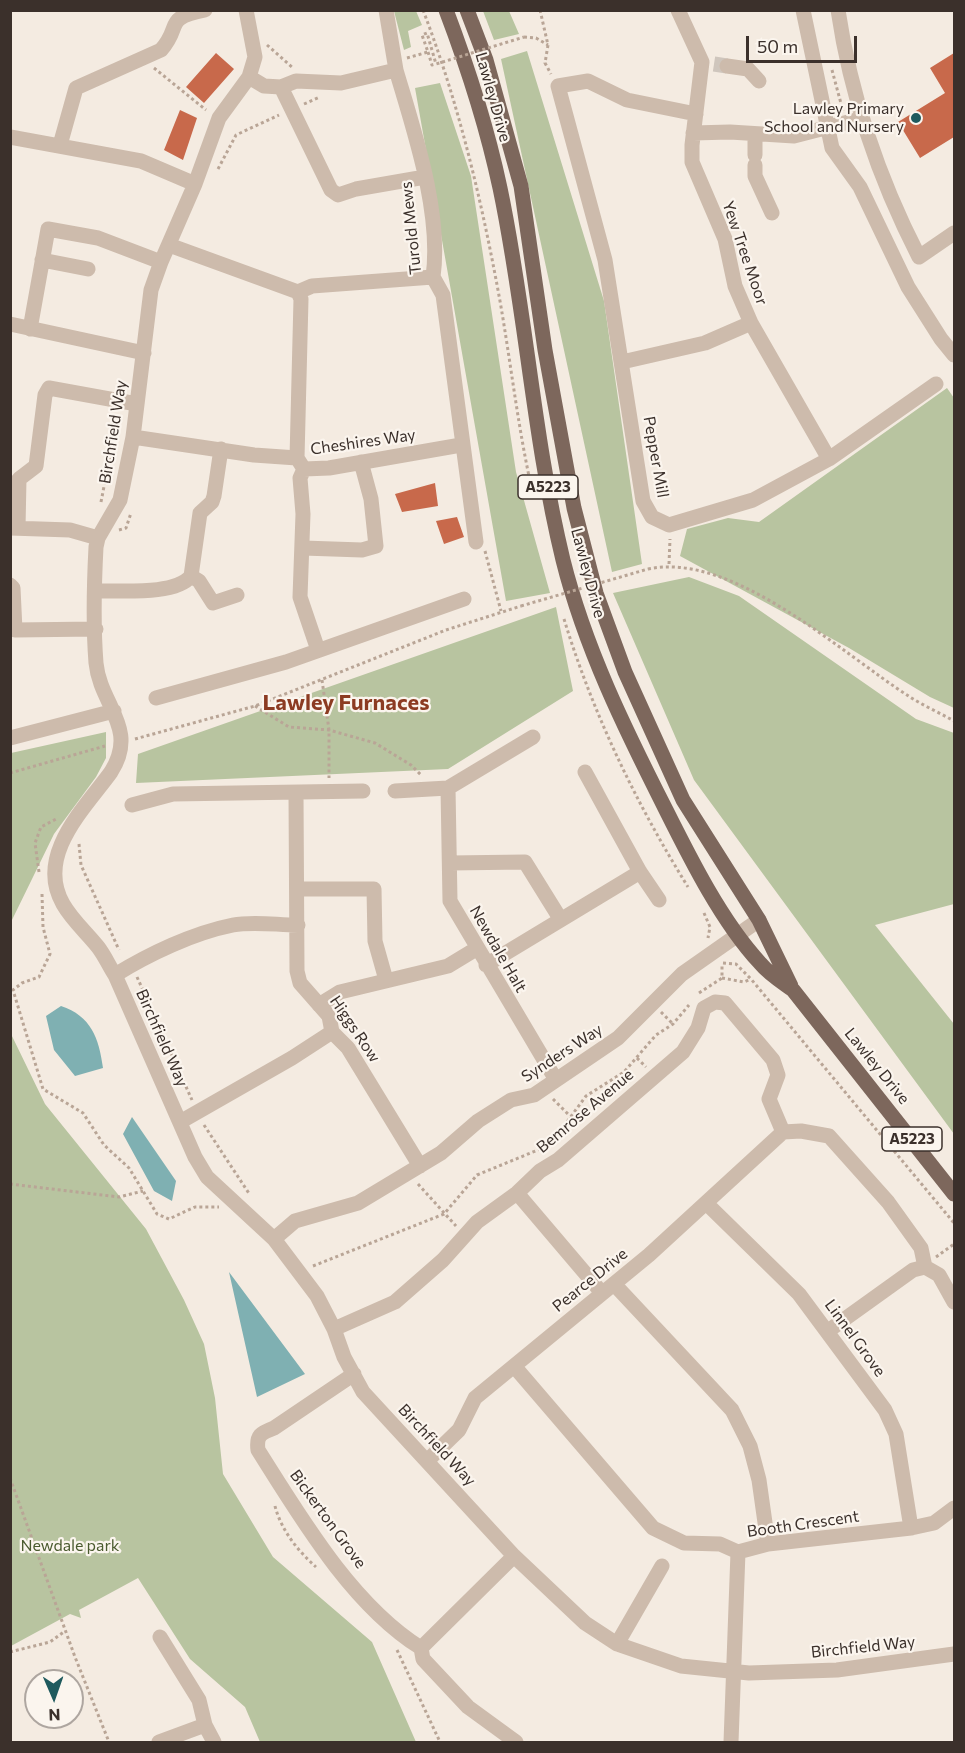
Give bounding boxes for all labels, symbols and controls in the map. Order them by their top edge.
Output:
scale bar [749,24,860,62]
text: 50 m [757,35,798,57]
street label: Lawley Drive [471,50,515,144]
place label: Lawley Primary School and Nursery [764,99,904,137]
marker: Lawley Primary School and Nursery [909,111,923,125]
street label: Turold Mews [397,181,425,275]
street label: Yew Tree Moor [718,198,772,308]
street label: Birchfield Way [95,379,131,485]
street label: Pepper Mill [639,415,673,499]
street label: Cheshires Way [309,425,417,459]
road number: A5223 [518,475,578,499]
street label: Lawley Drive [567,526,609,620]
district label: Lawley Furnaces [263,690,429,716]
street label: Newdale Halt [465,902,531,996]
street label: Birchfield Way [132,986,192,1090]
street label: Higgs Row [326,992,384,1066]
street label: Synders Way [518,1020,606,1086]
street label: Lawley Drive [840,1024,914,1108]
street label: Bemrose Avenue [533,1065,637,1157]
road number: A5223 [882,1127,942,1151]
street label: Pearce Drive [549,1244,631,1316]
street label: Linnel Grove [821,1296,889,1380]
street label: Birchfield Way [394,1400,480,1490]
street label: Bickerton Grove [286,1466,370,1572]
street label: Booth Crescent [746,1507,860,1541]
park label: Newdale park [21,1536,119,1556]
street label: Birchfield Way [810,1632,916,1662]
north arrow [24,1669,84,1729]
text: N [48,1706,61,1725]

